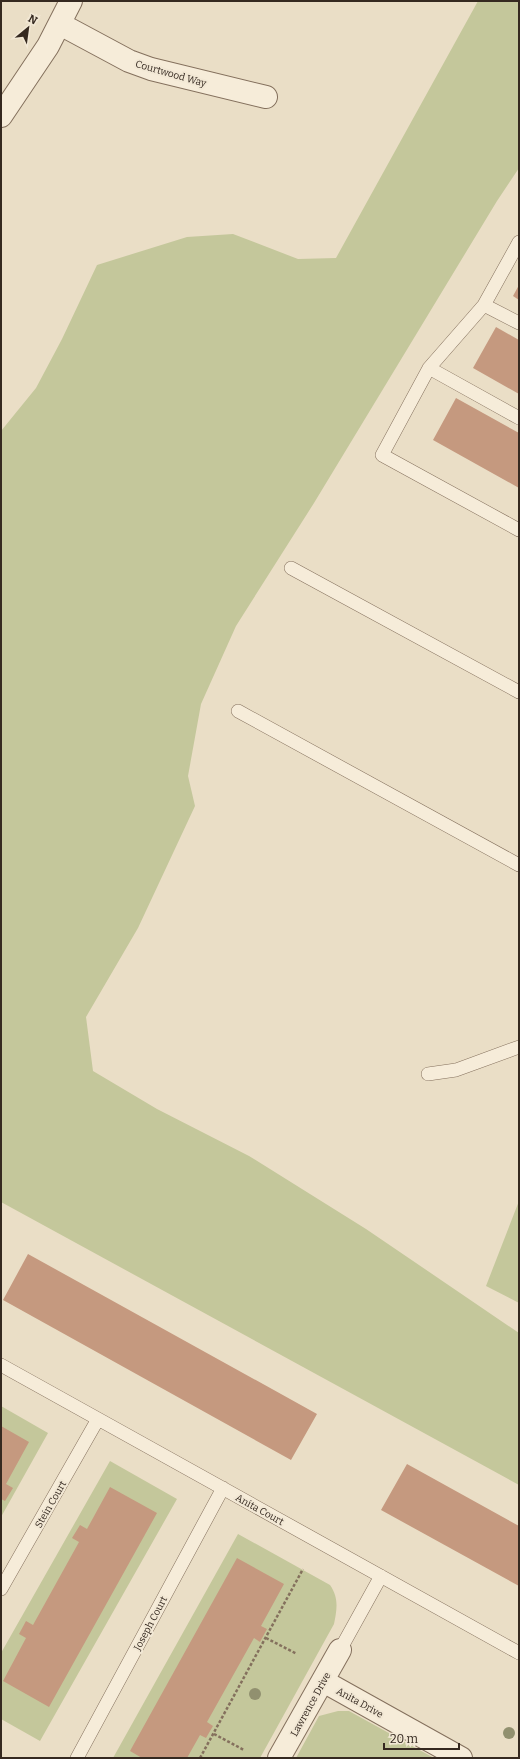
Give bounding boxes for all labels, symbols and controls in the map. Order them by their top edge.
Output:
north arrow [8,8,48,48]
text: N [26,12,40,28]
street label: Courtwood Way [134,58,208,90]
street label: Stein Court [33,1479,69,1530]
street label: Anita Court [233,1492,286,1528]
street label: Joseph Court [131,1594,170,1653]
street label: Lawrence Drive [288,1670,333,1739]
street label: Anita Drive [334,1685,385,1721]
scale bar [384,1725,459,1751]
text: 20 m [390,1732,419,1746]

